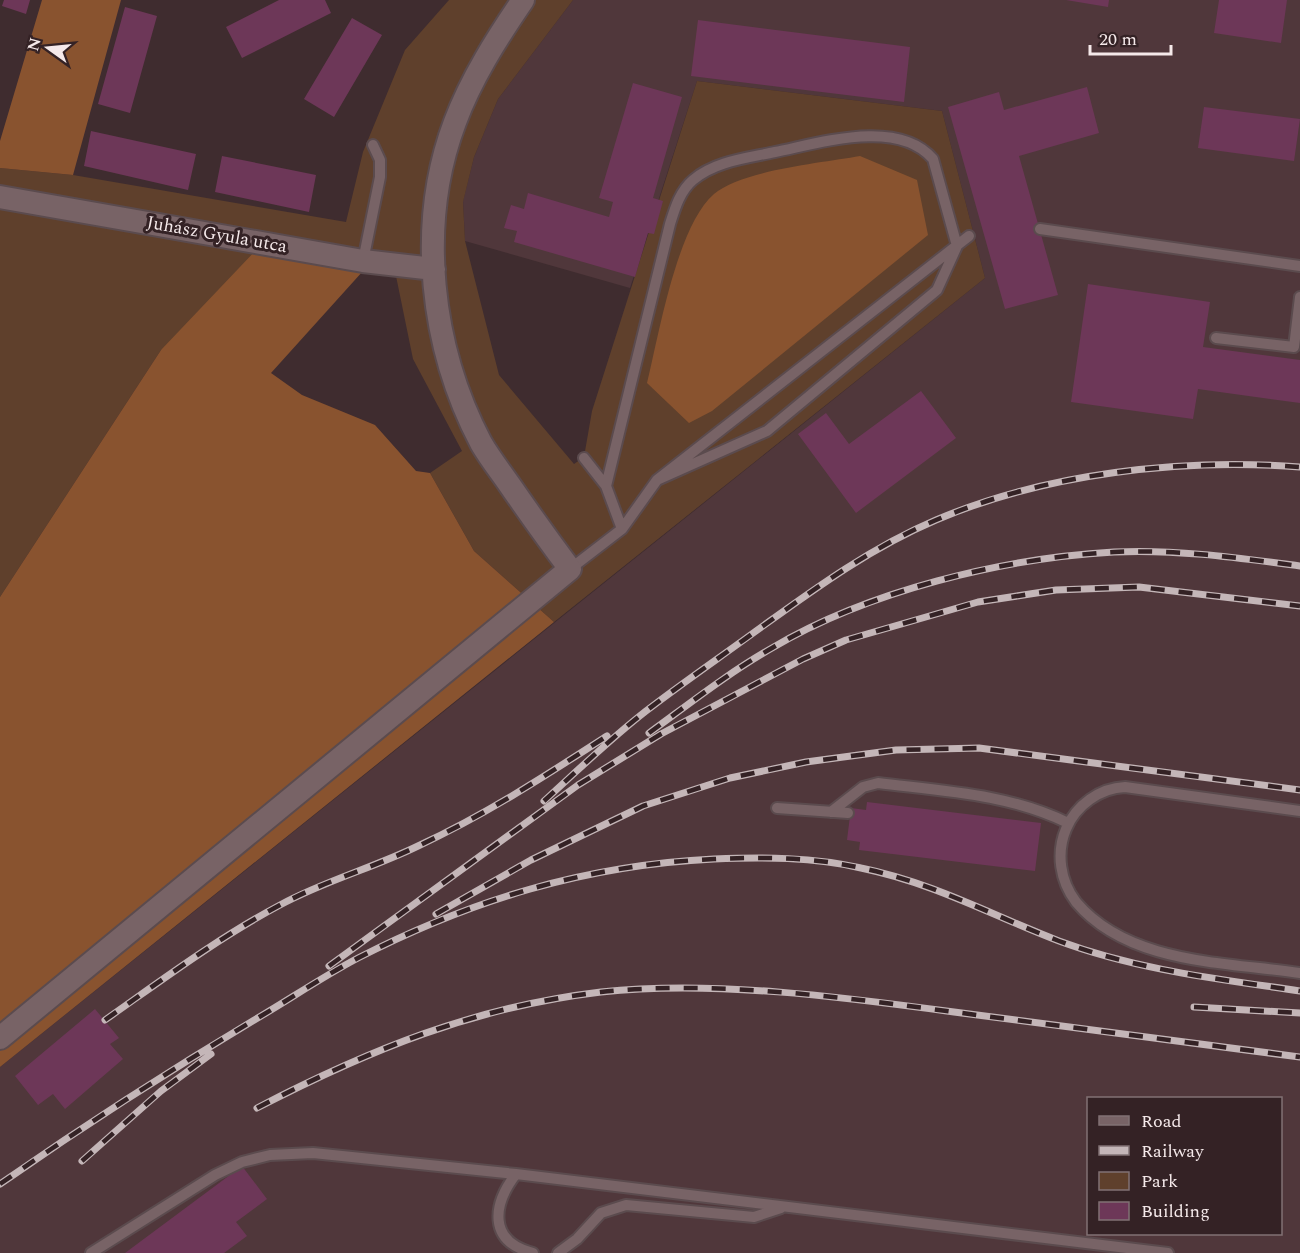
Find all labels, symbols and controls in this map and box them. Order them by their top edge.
north arrow [18,18,78,78]
scale bar [1090,18,1171,56]
text: 20 m [1099,26,1137,53]
text: N [21,35,48,54]
street label: Juhász Gyula utca [145,209,289,260]
legend [1087,1097,1282,1235]
text: Road [1141,1108,1182,1135]
text: Railway [1141,1138,1205,1165]
text: Park [1141,1168,1178,1195]
text: Building [1141,1198,1210,1225]

